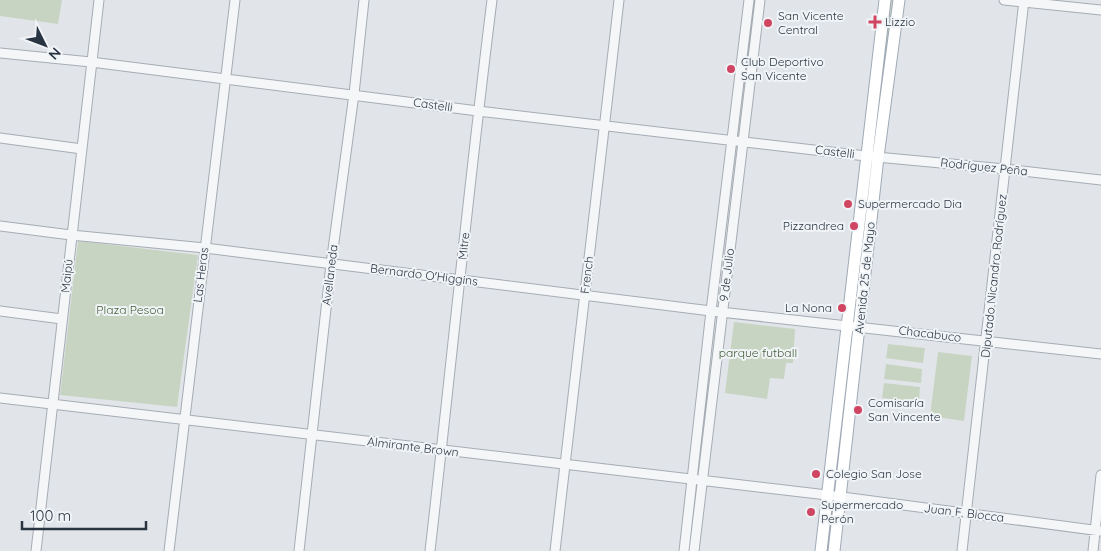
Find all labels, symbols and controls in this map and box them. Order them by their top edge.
place label: San Vicente Central [778,8,844,37]
place label: Lizzio [885,14,915,29]
marker: Lizzio [869,16,881,28]
marker: San Vicente Central [762,17,774,29]
north arrow [20,20,70,70]
text: N [45,44,65,64]
place label: Club Deportivo San Vicente [741,54,824,83]
marker: Club Deportivo San Vicente [725,63,737,75]
street label: Castelli [412,94,454,115]
street label: Castelli [814,142,856,161]
street label: Rodríguez Peña [940,154,1028,179]
street label: Diputado Nicandro Rodríguez [977,193,1010,359]
place label: Supermercado Dia [858,196,962,211]
marker: Supermercado Dia [842,198,854,210]
place label: Pizzandrea [783,218,844,233]
marker: Pizzandrea [848,220,860,232]
street label: Avenida 25 de Mayo [851,221,878,335]
street label: Mitre [455,231,472,261]
street label: Avellaneda [318,243,341,306]
street label: Las Heras [190,246,211,303]
street label: 9 de Julio [716,247,737,302]
street label: French [577,255,596,295]
street label: Maipú [57,258,76,294]
street label: Bernardo O'Higgins [369,260,479,289]
place label: La Nona [785,300,832,315]
park label: Plaza Pesoa [96,302,164,317]
marker: La Nona [836,302,848,314]
street label: Chacabuco [898,322,962,345]
park label: parque futball [719,345,797,360]
place label: Comisaría San Vincente [868,395,941,424]
marker: Comisaría San Vincente [852,404,864,416]
street label: Almirante Brown [366,433,460,460]
place label: Colegio San Jose [826,466,922,481]
marker: Colegio San Jose [810,468,822,480]
place label: Supermercado Perón [821,497,903,526]
scale bar [22,498,146,530]
street label: Juan F. Biocca [923,500,1005,525]
text: 100 m [30,506,71,525]
marker: Supermercado Perón [805,506,817,518]

